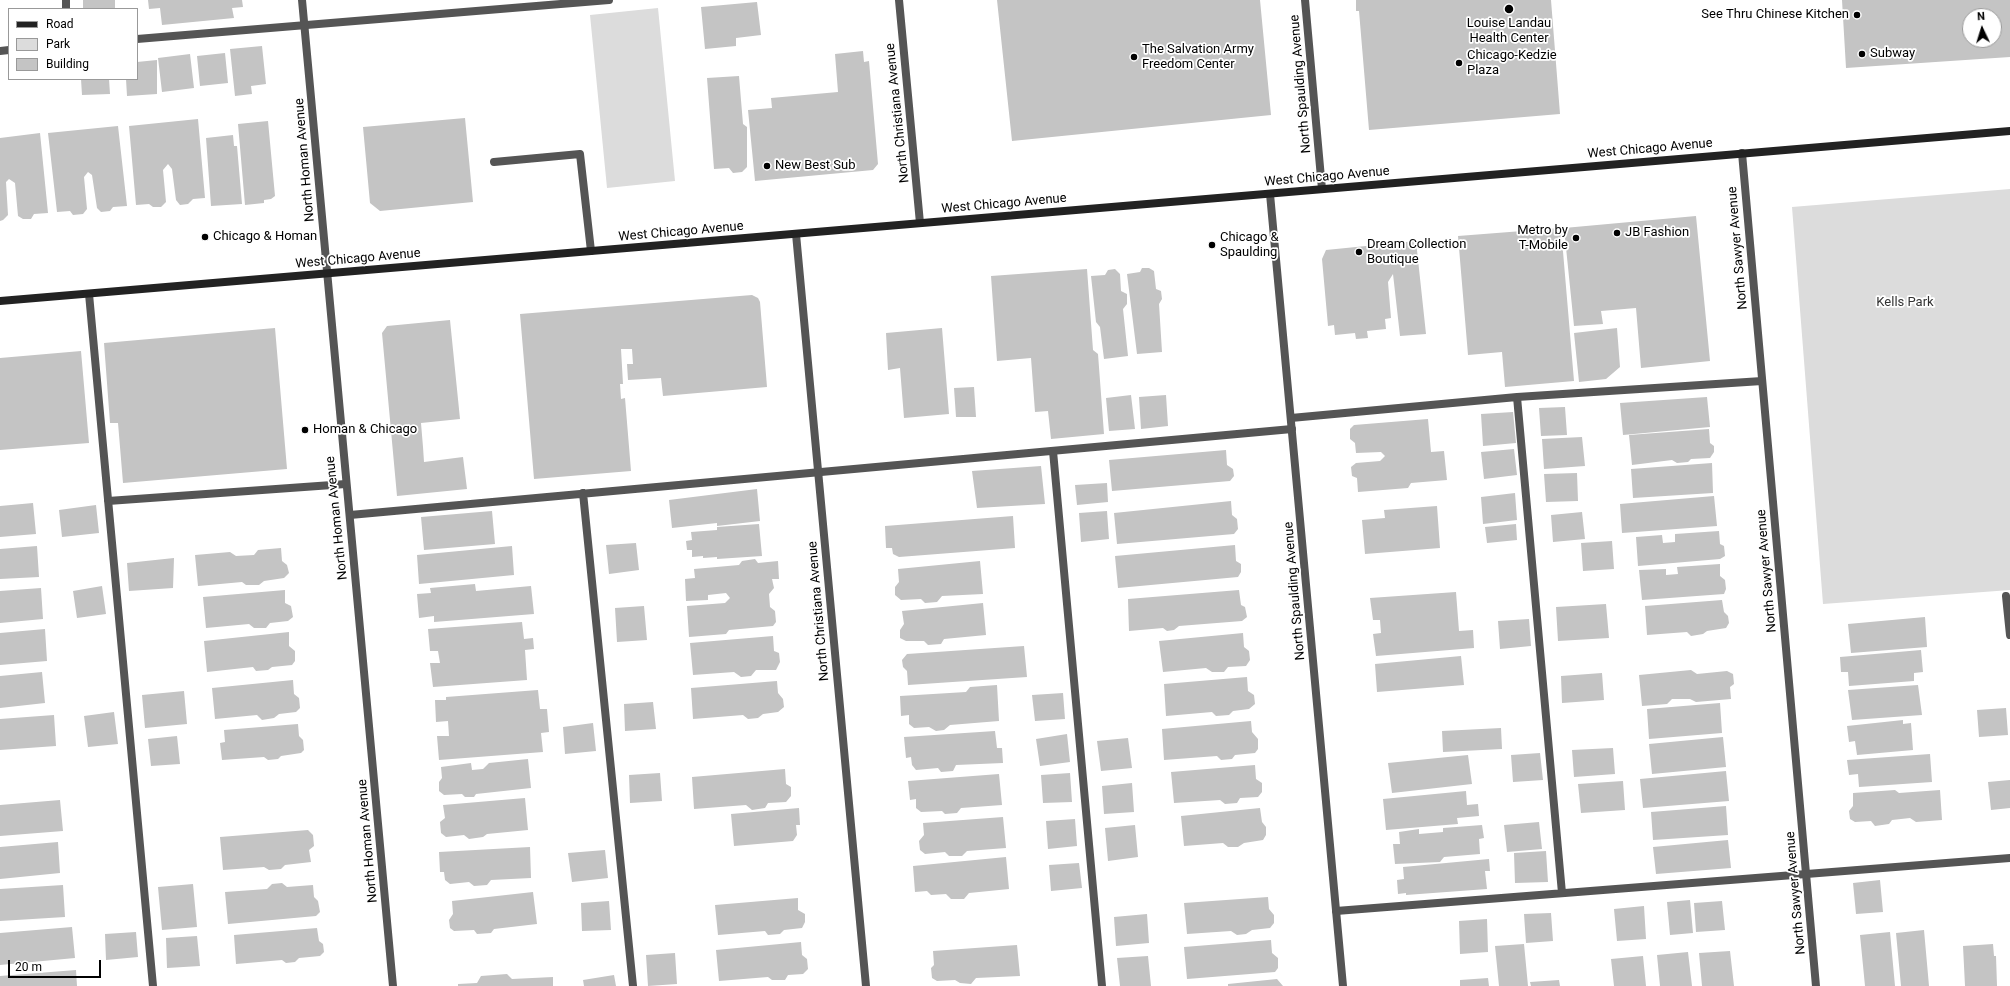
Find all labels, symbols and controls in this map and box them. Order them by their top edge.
marker: Louise Landau Health Center [1503,3,1515,15]
place label: See Thru Chinese Kitchen [1701,7,1849,23]
legend [8,8,138,80]
north arrow [1962,8,2002,48]
marker: See Thru Chinese Kitchen [1852,10,1862,20]
text: N [1977,10,1986,23]
street label: North Spaulding Avenue [1287,14,1315,154]
place label: Louise Landau Health Center [1467,16,1551,47]
text: Road [46,17,74,31]
text: Park [46,37,70,51]
street label: North Christiana Avenue [883,42,913,184]
place label: The Salvation Army Freedom Center [1142,42,1254,73]
place label: Subway [1870,46,1915,62]
place label: Chicago-Kedzie Plaza [1467,48,1557,79]
marker: Subway [1857,49,1867,59]
marker: The Salvation Army Freedom Center [1129,52,1139,62]
text: Building [46,57,89,71]
marker: Chicago-Kedzie Plaza [1454,58,1464,68]
street label: North Homan Avenue [292,97,318,223]
street label: West Chicago Avenue [1587,136,1713,162]
place label: New Best Sub [775,158,856,174]
marker: New Best Sub [762,161,772,171]
street label: West Chicago Avenue [1264,164,1390,190]
street label: North Sawyer Avenue [1725,186,1751,310]
street label: West Chicago Avenue [941,191,1067,217]
street label: West Chicago Avenue [618,219,744,245]
place label: Metro by T-Mobile [1517,223,1568,254]
place label: JB Fashion [1625,225,1689,241]
marker: JB Fashion [1612,228,1622,238]
place label: Chicago & Homan [213,229,317,245]
place label: Chicago & Spaulding [1220,230,1279,261]
marker: Chicago & Homan [200,232,210,242]
marker: Metro by T-Mobile [1571,233,1581,243]
place label: Dream Collection Boutique [1367,237,1466,268]
marker: Chicago & Spaulding [1207,240,1217,250]
street label: West Chicago Avenue [295,246,421,272]
marker: Dream Collection Boutique [1354,247,1364,257]
park label: Kells Park [1876,295,1934,311]
place label: Homan & Chicago [313,422,417,438]
marker: Homan & Chicago [300,425,310,435]
street label: North Homan Avenue [323,455,351,581]
street label: North Sawyer Avenue [1754,509,1780,633]
street label: North Spaulding Avenue [1281,521,1309,661]
street label: North Christiana Avenue [805,540,833,682]
street label: North Homan Avenue [355,778,381,904]
street label: North Sawyer Avenue [1783,831,1809,955]
scale bar [10,952,103,978]
text: 20 m [15,960,42,974]

